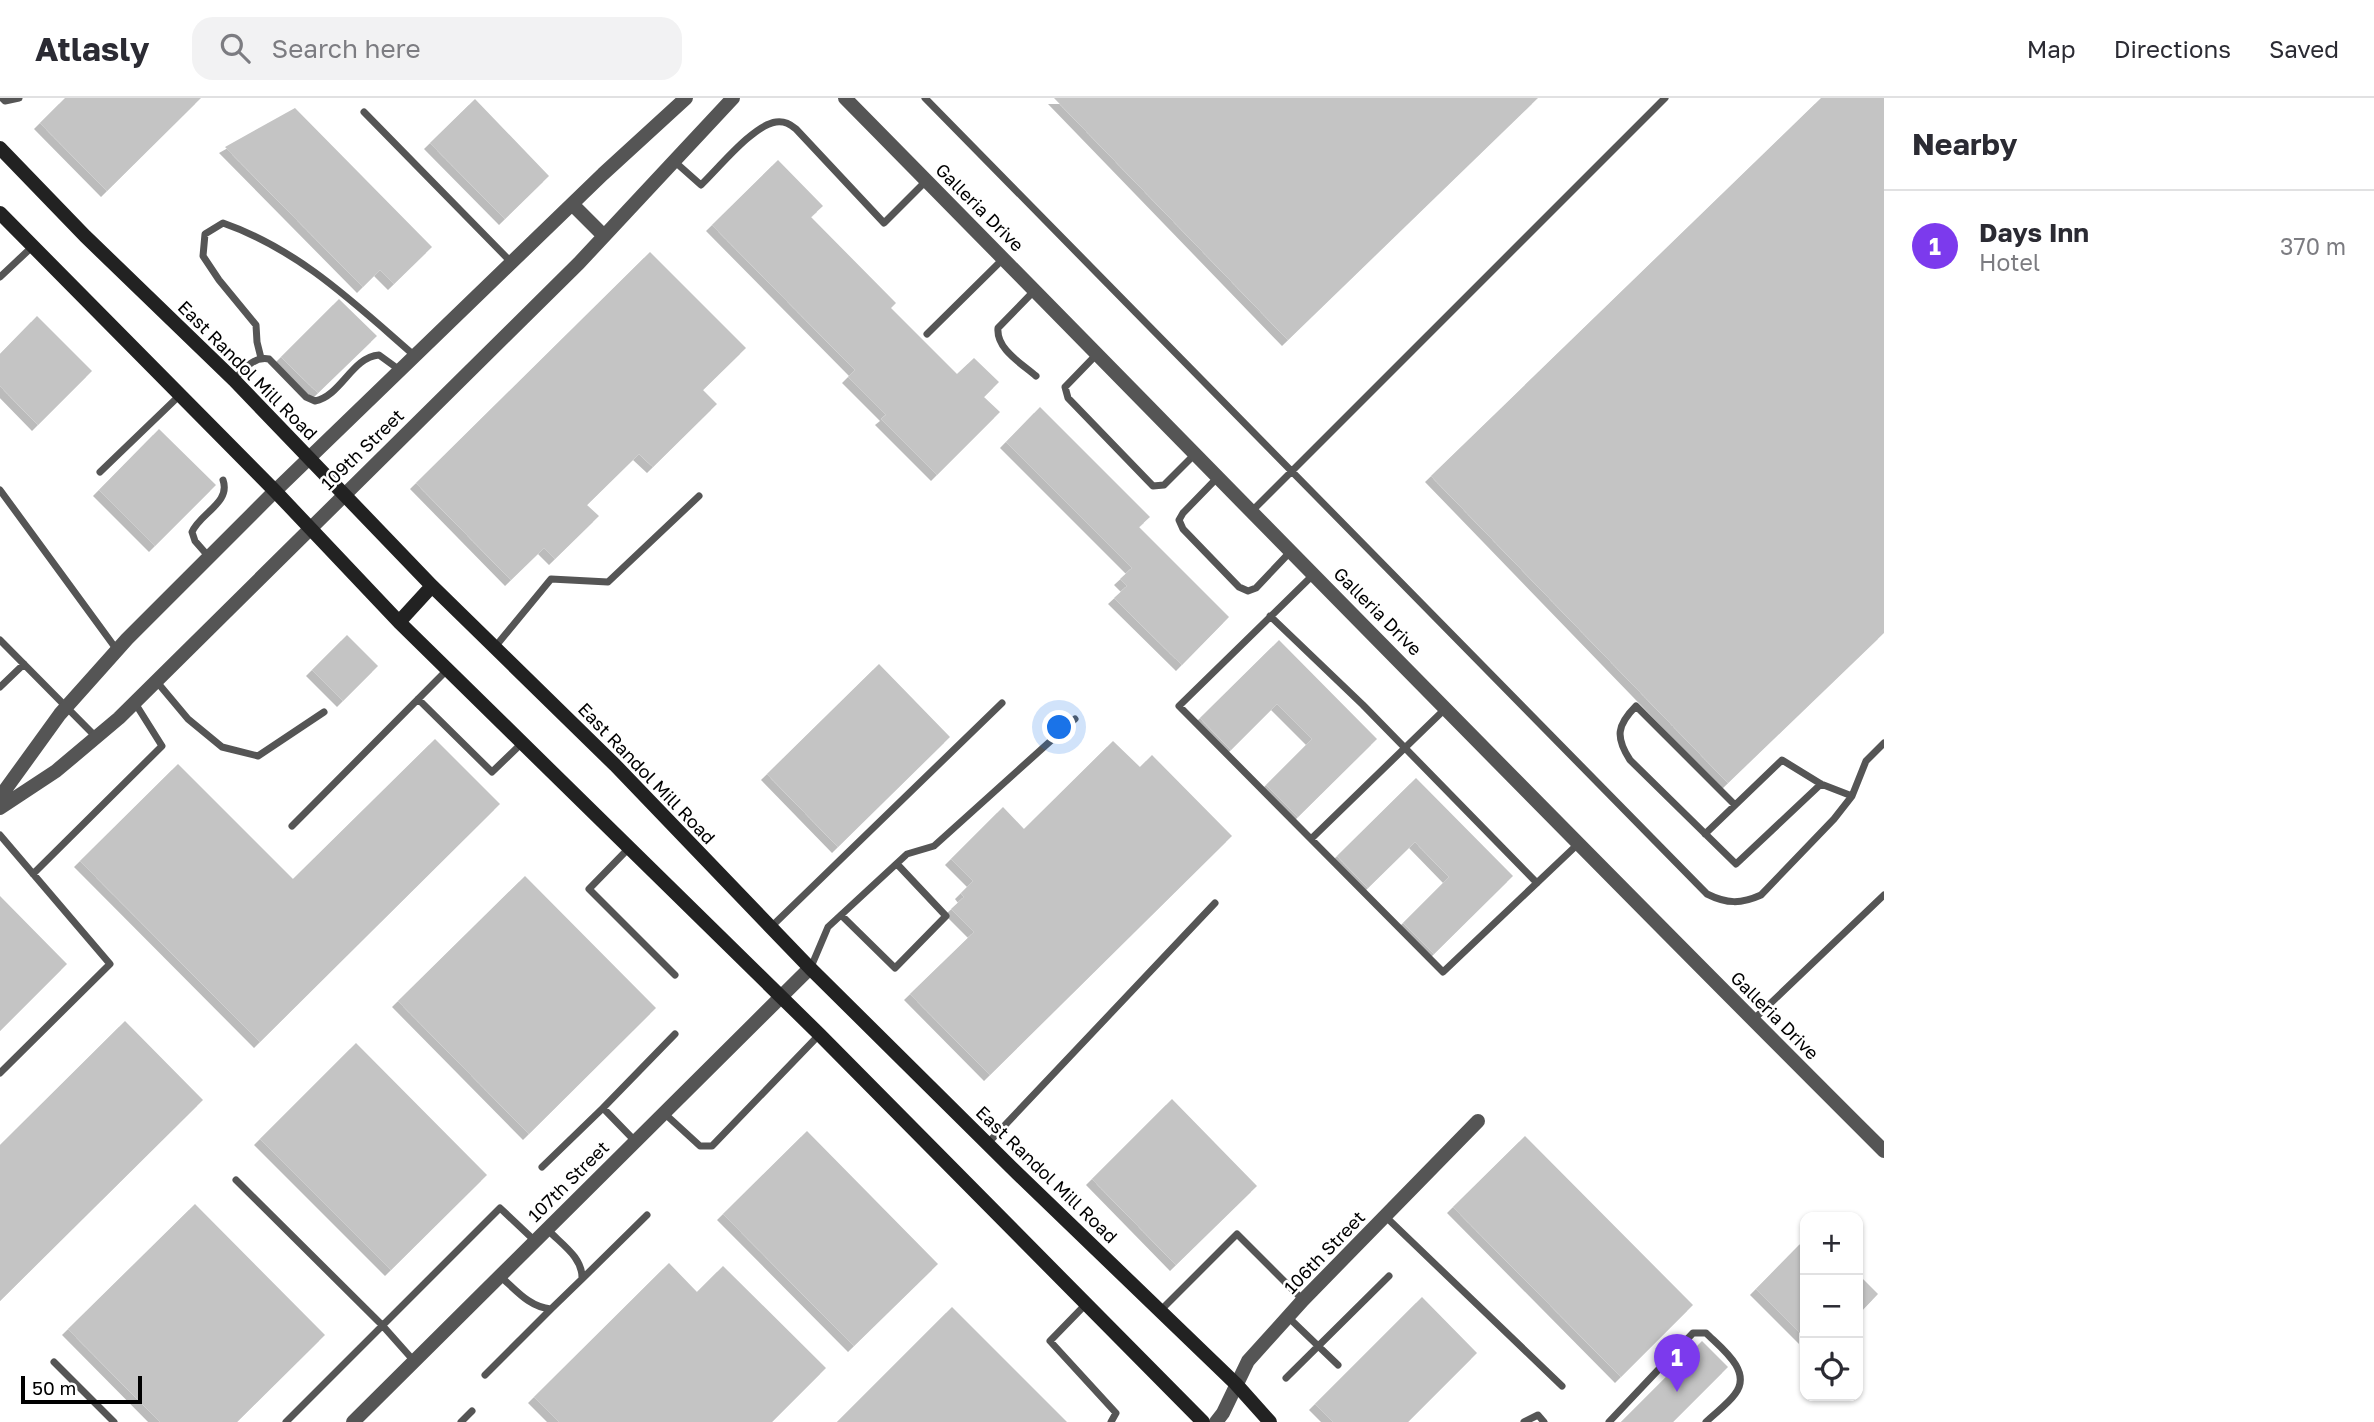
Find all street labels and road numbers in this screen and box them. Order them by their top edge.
street label: Galleria Drive [931,158,1029,256]
street label: East Randol Mill Road [174,296,322,444]
street label: 109th Street [316,404,408,494]
street label: Galleria Drive [1329,562,1427,660]
street label: East Randol Mill Road [574,698,720,848]
street label: Galleria Drive [1726,966,1824,1064]
street label: East Randol Mill Road [972,1101,1122,1247]
street label: 107th Street [523,1136,613,1226]
street label: 106th Street [1279,1206,1369,1298]

